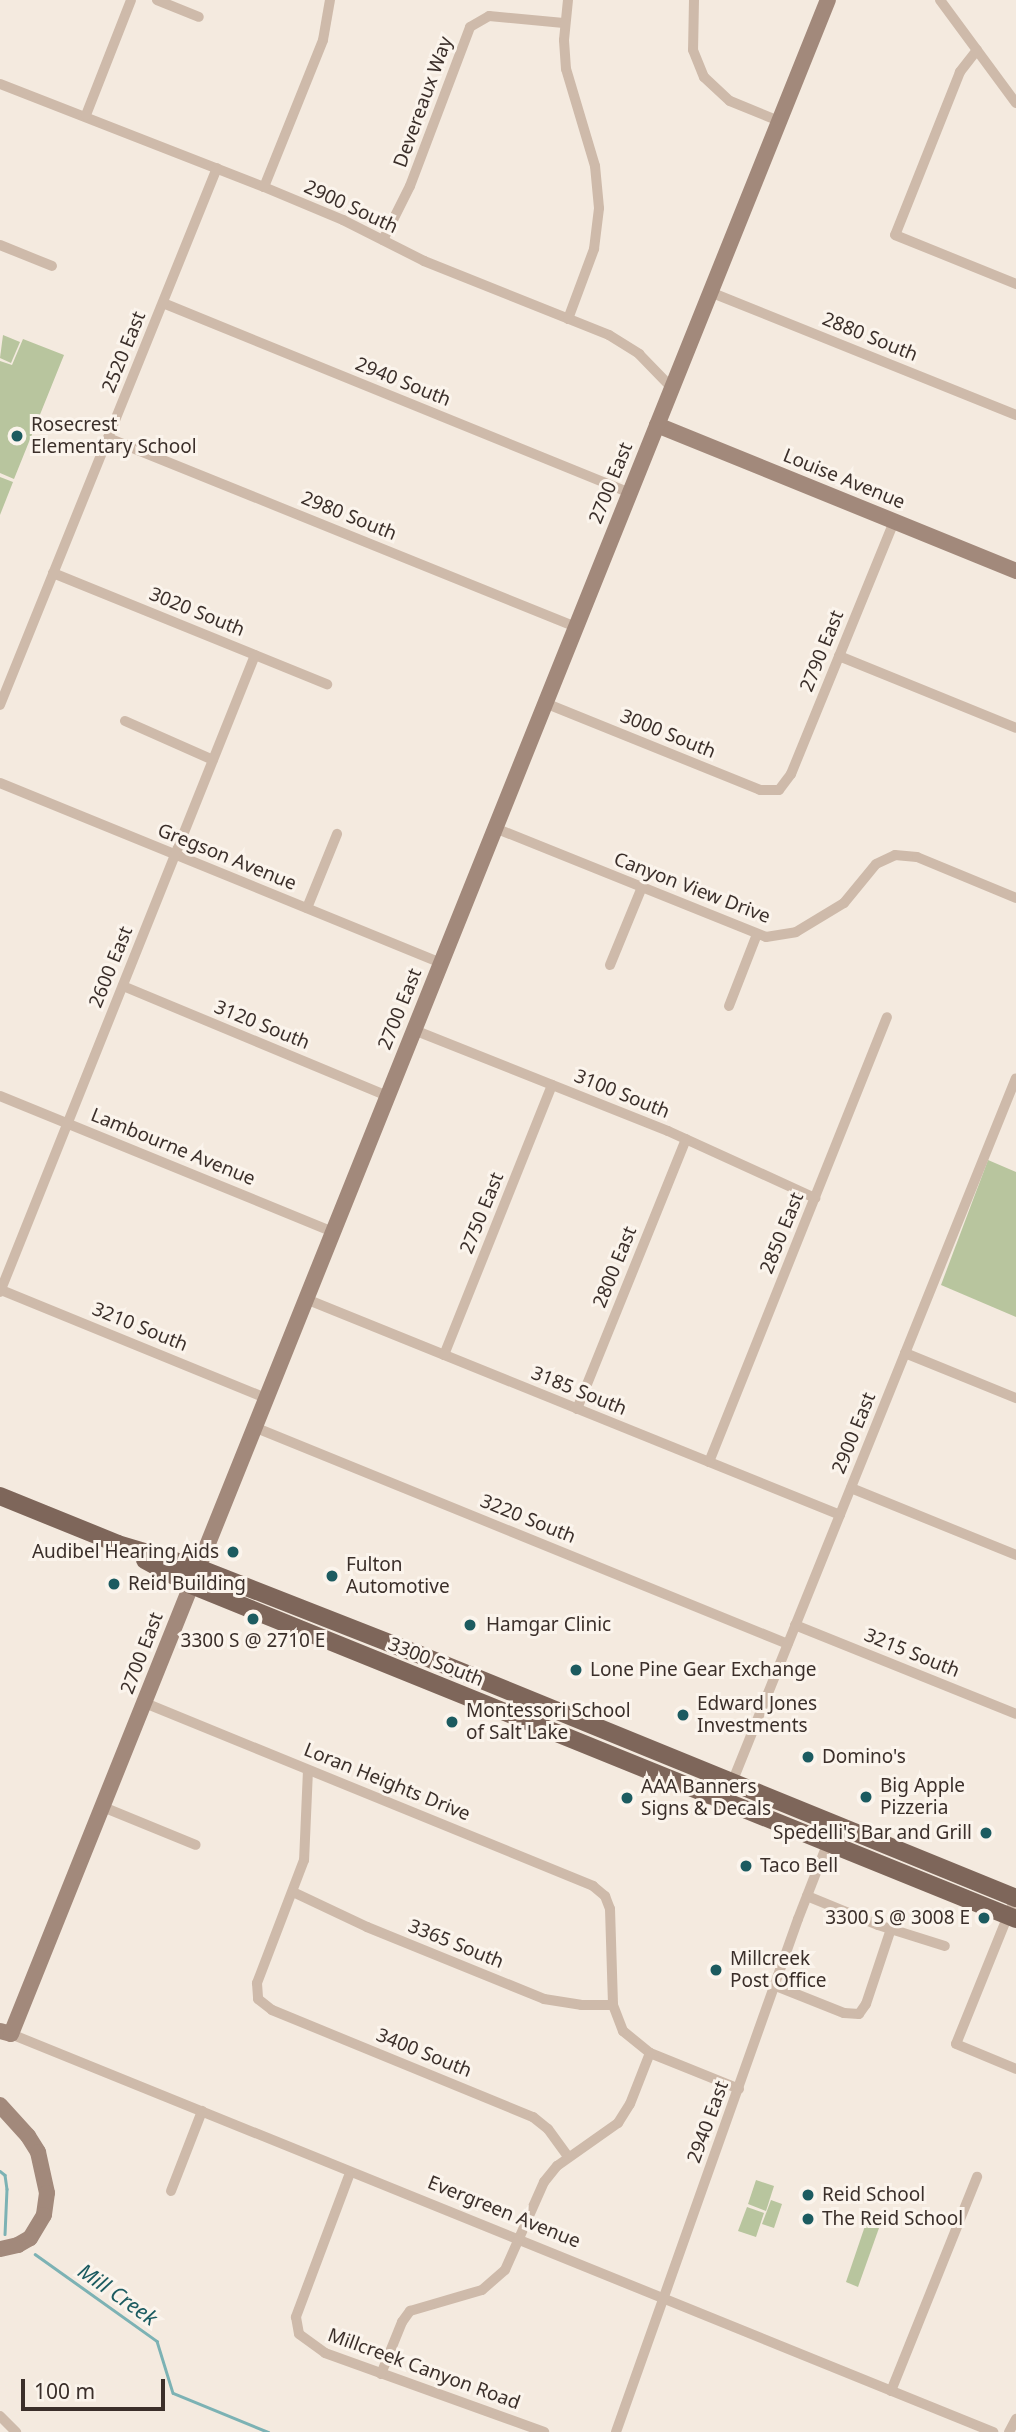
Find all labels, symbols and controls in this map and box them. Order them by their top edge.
street label: Devereaux Way [389,33,457,171]
street label: 2900 South [301,175,401,239]
street label: 2520 East [97,308,151,396]
street label: 2880 South [819,308,921,366]
street label: 2940 South [352,353,454,411]
place label: Rosecrest Elementary School [31,414,197,458]
marker: Rosecrest Elementary School [9,428,25,444]
street label: 2700 East [584,439,638,527]
street label: Louise Avenue [780,444,908,514]
street label: 2980 South [298,487,400,545]
street label: 3020 South [146,583,248,641]
street label: 2790 East [795,607,849,695]
street label: 3000 South [617,705,719,763]
street label: Gregson Avenue [154,819,300,895]
street label: Canyon View Drive [611,848,773,928]
street label: 2600 East [84,923,138,1011]
street label: 2700 East [373,965,427,1053]
street label: 3120 South [211,996,313,1054]
street label: 3100 South [571,1065,673,1123]
street label: Lambourne Avenue [87,1104,259,1190]
street label: 2750 East [455,1169,509,1257]
street label: 2850 East [755,1189,809,1277]
street label: 2800 East [588,1223,642,1311]
street label: 3210 South [89,1298,191,1356]
street label: 3185 South [528,1362,630,1420]
street label: 2900 East [827,1389,881,1477]
street label: 3220 South [477,1490,579,1548]
place label: Audibel Hearing Aids [32,1541,219,1563]
marker: Audibel Hearing Aids [225,1544,241,1560]
place label: Fulton Automotive [346,1554,450,1598]
marker: Fulton Automotive [324,1568,340,1584]
place label: Reid Building [128,1573,246,1595]
marker: Reid Building [106,1576,122,1592]
street label: 2700 East [116,1609,168,1697]
marker: 3300 S @ 2710 E [245,1611,261,1627]
place label: Hamgar Clinic [486,1614,611,1636]
marker: Hamgar Clinic [460,1615,480,1635]
street label: 3215 South [861,1624,963,1682]
place label: 3300 S @ 2710 E [181,1630,325,1652]
street label: 3300 South [385,1633,487,1691]
place label: Lone Pine Gear Exchange [590,1659,817,1681]
marker: Lone Pine Gear Exchange [568,1662,584,1678]
place label: Edward Jones Investments [697,1693,817,1737]
place label: Montessori School of Salt Lake [466,1700,631,1744]
marker: Edward Jones Investments [675,1707,691,1723]
marker: Montessori School of Salt Lake [444,1714,460,1730]
street label: Loran Heights Drive [301,1738,473,1826]
place label: Domino's [822,1746,906,1768]
marker: Domino's [800,1749,816,1765]
place label: Big Apple Pizzeria [880,1775,965,1819]
place label: AAA Banners Signs & Decals [641,1776,771,1820]
marker: Big Apple Pizzeria [858,1789,874,1805]
marker: AAA Banners Signs & Decals [619,1790,635,1806]
place label: Spedelli's Bar and Grill [773,1822,972,1844]
marker: Spedelli's Bar and Grill [978,1825,994,1841]
place label: Taco Bell [760,1855,838,1877]
marker: Taco Bell [738,1858,754,1874]
place label: 3300 S @ 3008 E [825,1907,970,1929]
marker: 3300 S @ 3008 E [976,1910,992,1926]
street label: 3365 South [405,1915,507,1973]
place label: Millcreek Post Office [730,1948,827,1992]
marker: Millcreek Post Office [708,1962,724,1978]
street label: 3400 South [373,2024,475,2082]
street label: 2940 East [683,2078,733,2166]
street label: Evergreen Avenue [424,2171,584,2253]
place label: Reid School [822,2184,925,2206]
marker: Reid School [800,2187,816,2203]
place label: The Reid School [822,2208,963,2230]
marker: The Reid School [800,2211,816,2227]
water label: Mill Creek [74,2258,162,2330]
street label: Millcreek Canyon Road [325,2324,523,2414]
scale bar [24,2366,168,2410]
text: 100 m [34,2377,95,2405]

